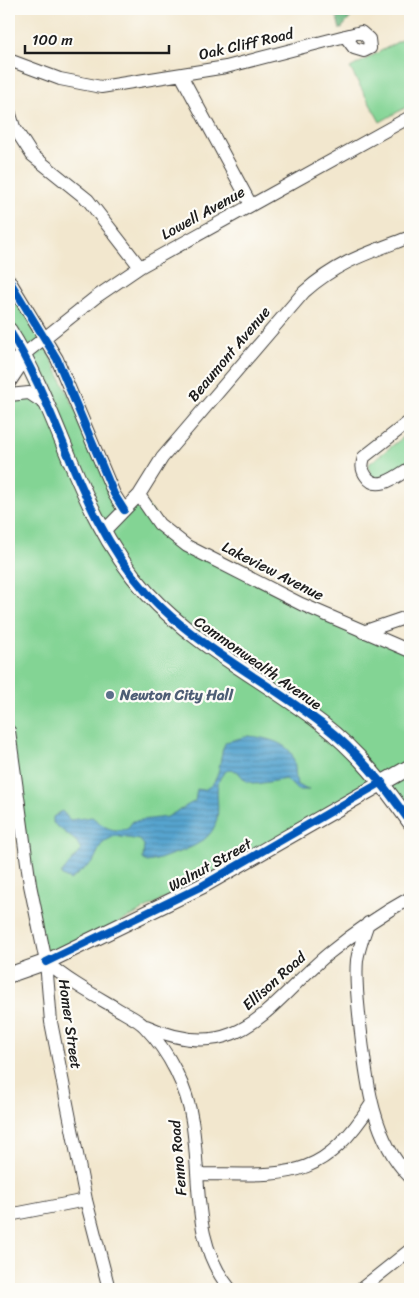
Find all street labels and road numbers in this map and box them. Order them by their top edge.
street label: Oak Cliff Road [196,20,297,67]
street label: Lowell Avenue [156,179,250,247]
street label: Beaumont Avenue [181,300,277,408]
street label: Lakeview Avenue [217,534,329,608]
street label: Commonwealth Avenue [189,609,327,717]
street label: Walnut Street [163,831,258,899]
street label: Ellison Road [236,944,313,1017]
street label: Homer Street [51,977,89,1071]
street label: Fenno Road [162,1118,194,1197]

